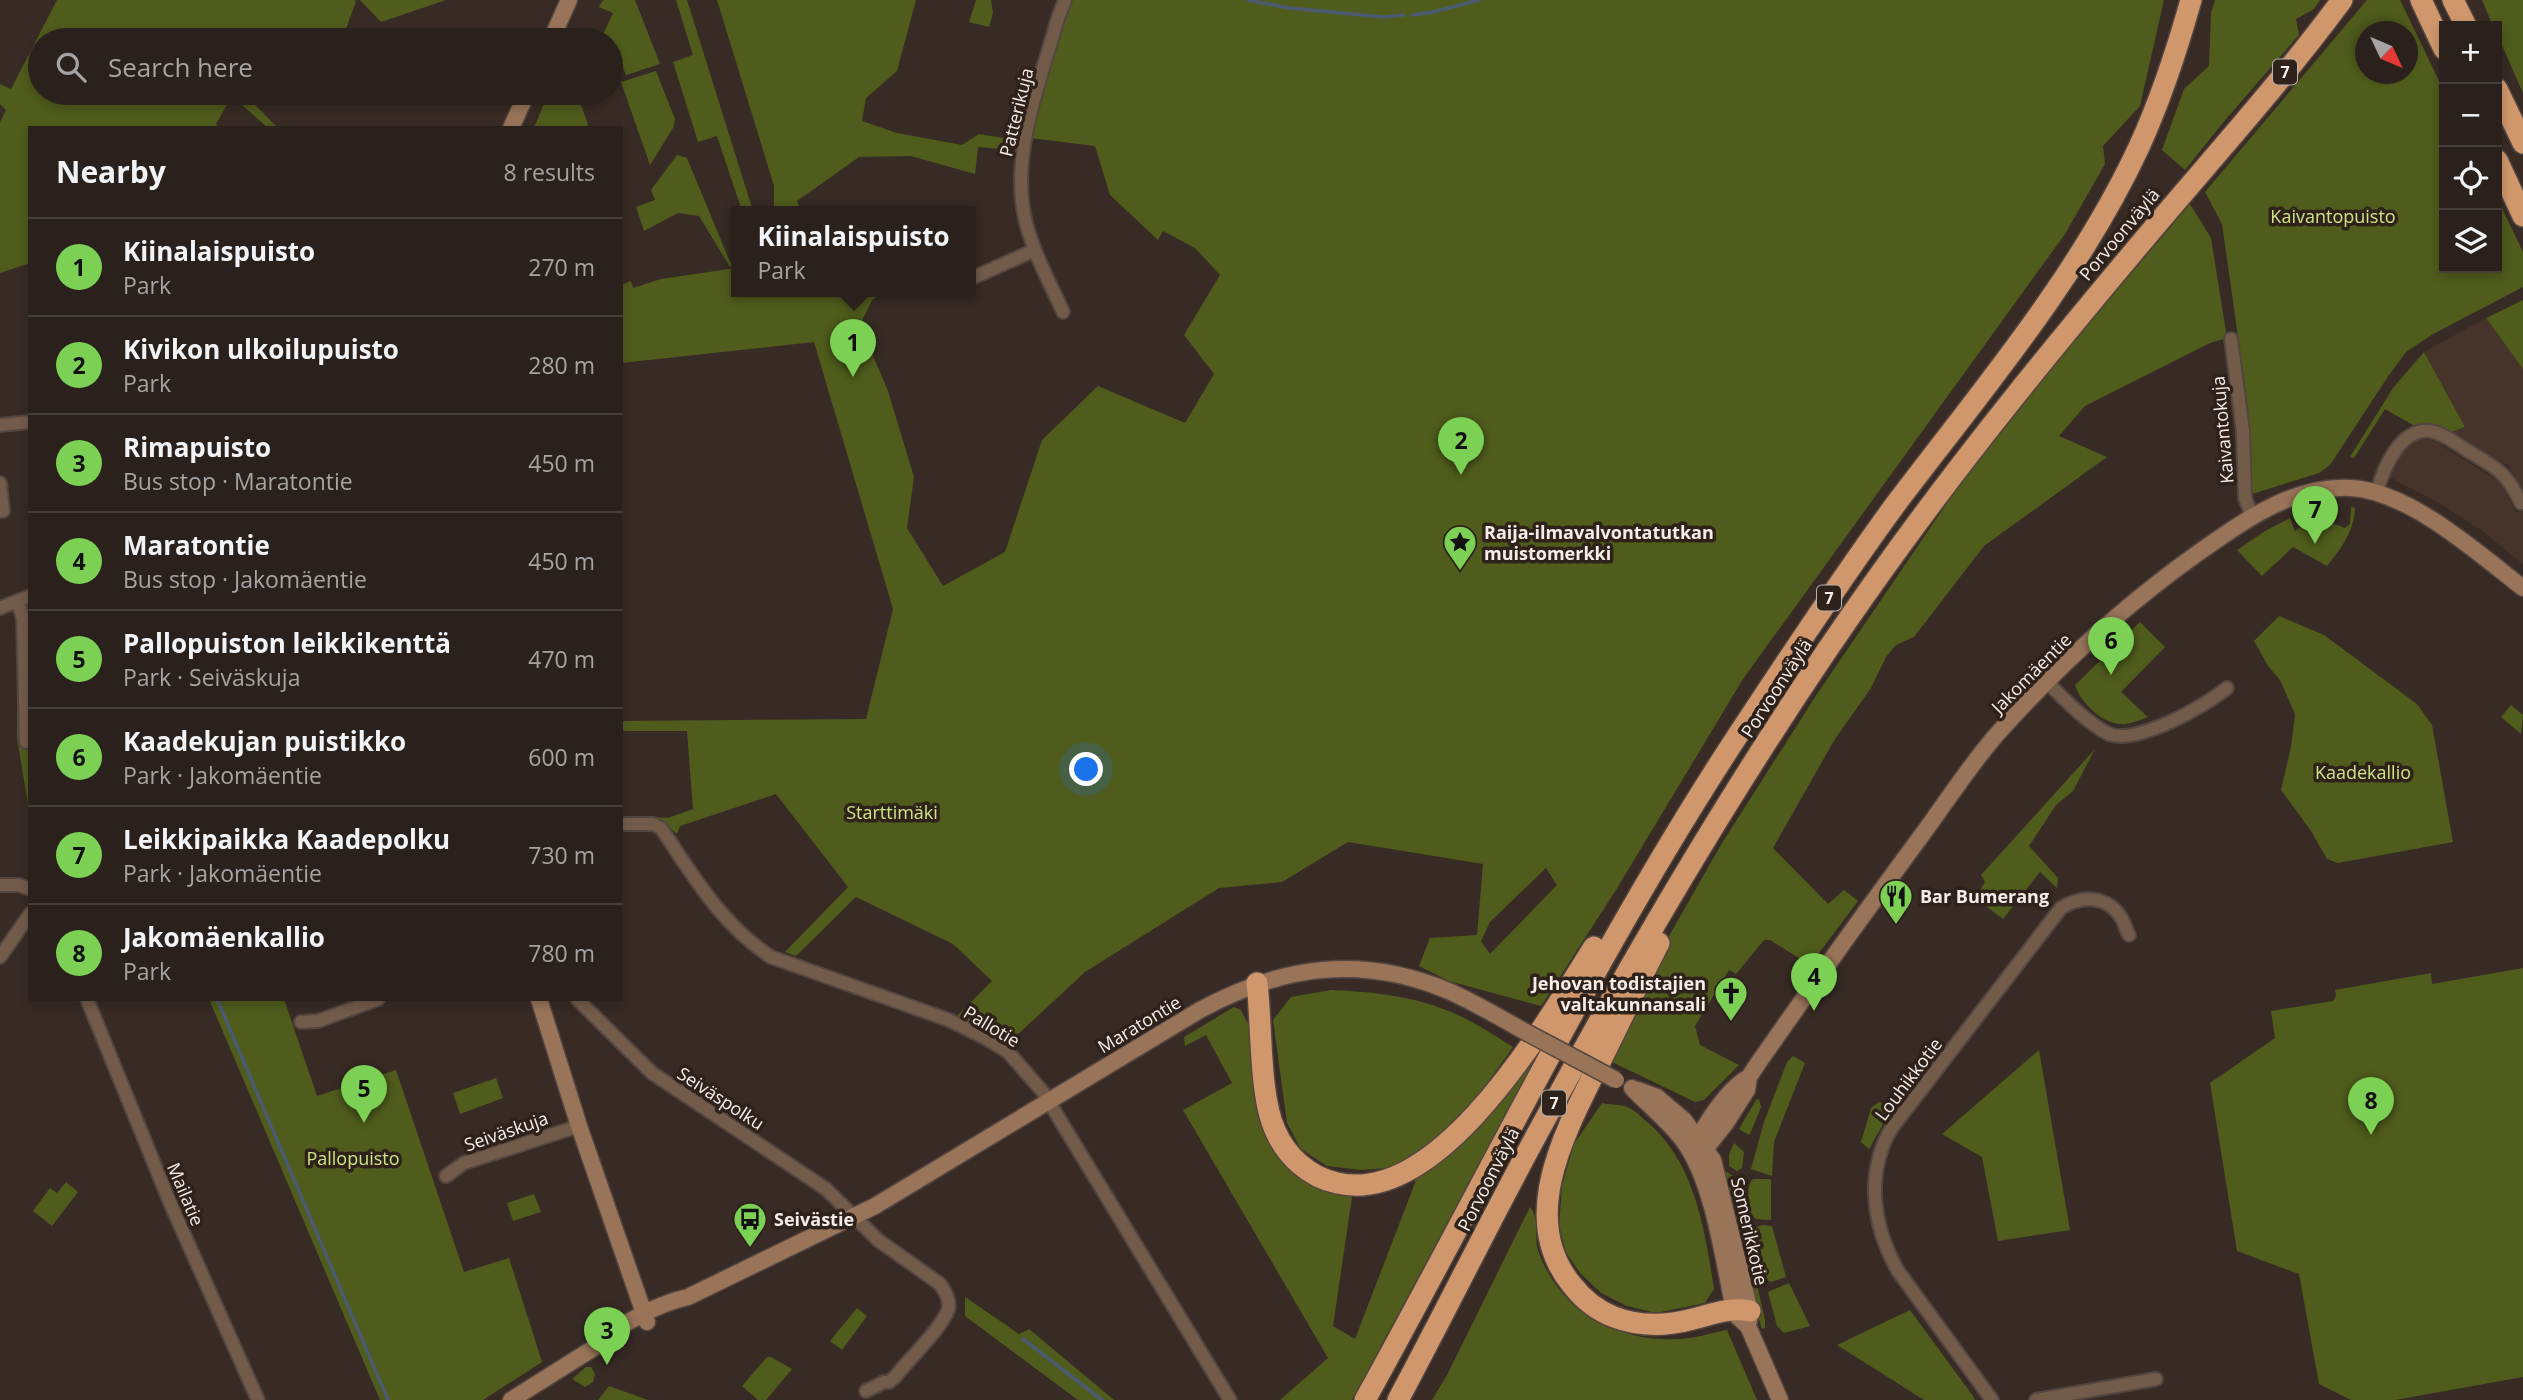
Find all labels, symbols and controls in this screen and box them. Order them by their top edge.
north arrow [2355,21,2418,84]
map controls [2439,21,2502,273]
button: + [2439,21,2502,84]
search box [28,28,623,105]
icon: search [52,48,90,86]
text: Search here [108,49,253,85]
road number: 7 [2273,60,2297,85]
street label: Patterikuja [993,65,1039,159]
button: − [2439,84,2502,147]
button: locate [2439,147,2502,210]
text: Nearby [56,151,166,192]
text: 8 results [504,156,595,188]
street label: Porvoonväylä [2073,183,2165,285]
park label: Kaivantopuisto [2270,204,2396,228]
popup [731,206,976,297]
button: layers [2439,210,2502,273]
text: Kiinalaispuisto [757,218,950,254]
text: Kiinalaispuisto [123,233,315,269]
text: 1 [72,251,86,283]
text: 270 m [528,251,595,283]
text: Park [757,254,806,286]
text: Park [123,269,171,301]
pin: 1 [830,319,876,377]
text: Kivikon ulkoilupuisto [123,331,399,367]
text: 2 [72,349,86,381]
text: 280 m [528,349,595,381]
text: Park [123,367,171,399]
street label: Kaivantokuja [2205,375,2239,485]
pin: 2 [1438,417,1484,475]
text: Rimapuisto [123,429,271,465]
text: 3 [72,447,86,479]
text: 450 m [528,447,595,479]
text: Bus stop · Maratontie [123,465,353,497]
pin: 7 [2292,486,2338,544]
place label: Raija-ilmavalvontatutkan muistomerkki [1484,520,1714,565]
place icon: Raija-ilmavalvontatutkan muistomerkki [1441,523,1479,572]
text: Maratontie [123,527,270,563]
text: 4 [72,545,86,577]
text: 450 m [528,545,595,577]
text: Bus stop · Jakomäentie [123,563,367,595]
road number: 7 [1817,586,1841,610]
pin: 6 [2088,617,2134,675]
text: Pallopuiston leikkikenttä [123,625,451,661]
street label: Jakomäentie [1984,628,2076,720]
street label: Porvoonväylä [1735,634,1817,742]
text: 5 [72,643,86,675]
text: 470 m [528,643,595,675]
text: Park · Seiväskuja [123,661,300,693]
text: Kaadekujan puistikko [123,723,406,759]
text: 6 [72,741,86,773]
text: 600 m [528,741,595,773]
your location [1069,752,1103,786]
text: Park · Jakomäentie [123,759,322,791]
park label: Kaadekallio [2315,760,2411,784]
park label: Starttimäki [846,800,938,824]
text: Leikkipaikka Kaadepolku [123,821,450,857]
text: 7 [72,839,86,871]
text: 730 m [528,839,595,871]
text: Park · Jakomäentie [123,857,322,889]
restaurant icon: Bar Bumerang [1877,877,1915,926]
place label: Bar Bumerang [1920,884,2049,908]
text: Jakomäenkallio [123,919,325,955]
text: 8 [72,937,86,969]
text: 780 m [528,937,595,969]
pin: 4 [1791,953,1837,1011]
text: Park [123,955,171,987]
place label: Jehovan todistajien valtakunnansali [1530,971,1706,1016]
church icon: Jehovan todistajien valtakunnansali [1712,974,1750,1023]
street label: Maratontie [1093,990,1185,1058]
street label: Pallotie [959,1000,1025,1052]
street label: Louhikkotie [1869,1033,1947,1125]
street label: Seiväspolku [673,1061,769,1135]
pin: 5 [341,1065,387,1123]
pin: 8 [2348,1077,2394,1135]
road number: 7 [1542,1091,1566,1116]
street label: Seiväskuja [461,1105,551,1157]
street label: Porvoonväylä [1452,1123,1524,1235]
park label: Pallopuisto [306,1146,400,1170]
street label: Mailatie [162,1159,210,1229]
street label: Somerikkotie [1726,1175,1774,1287]
bus stop icon: Seivästie [731,1200,769,1249]
place label: Seivästie [774,1207,854,1231]
pin: 3 [584,1307,630,1365]

